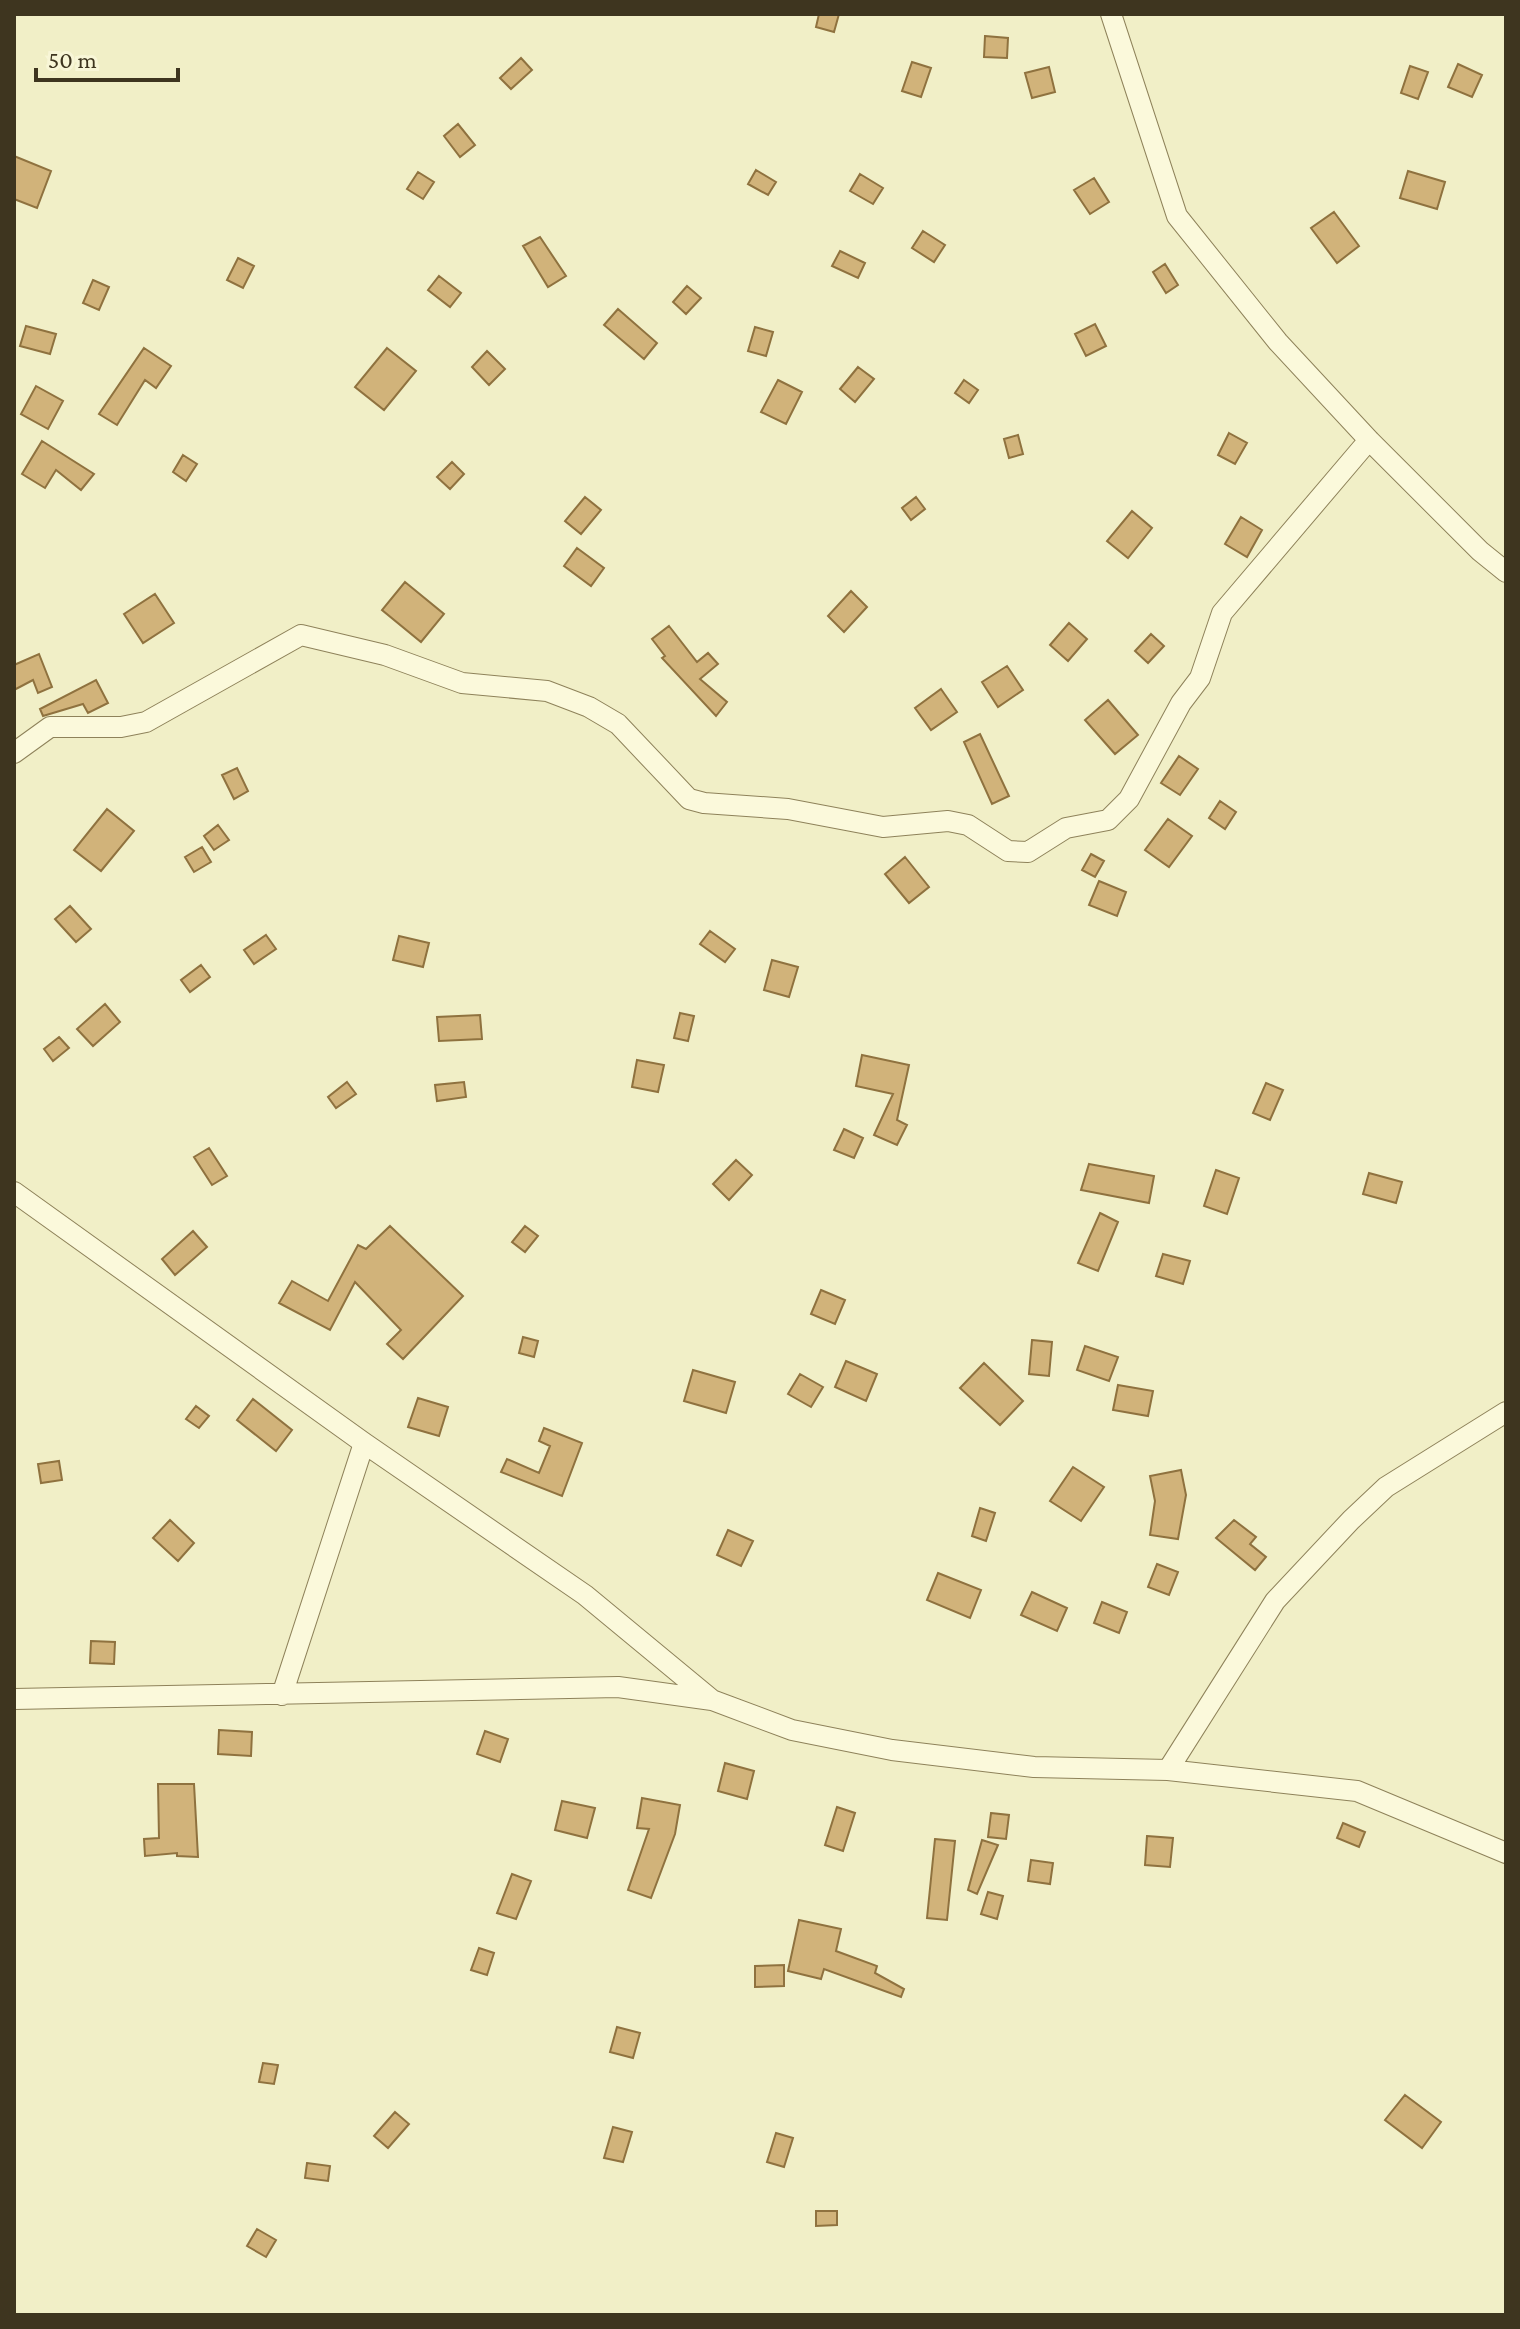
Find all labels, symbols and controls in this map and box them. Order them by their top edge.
scale bar [36,32,178,82]
text: 50 m [48,46,97,73]

